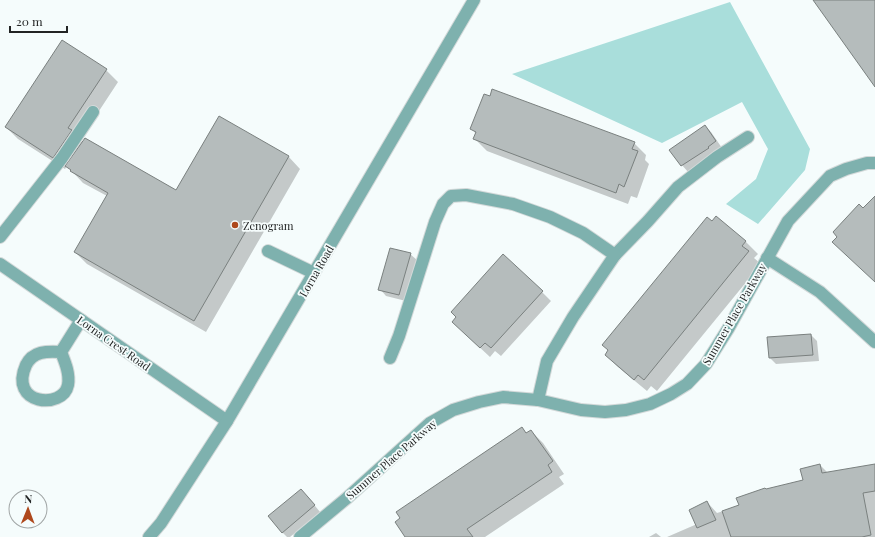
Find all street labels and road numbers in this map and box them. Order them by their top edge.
street label: Lorna Road [295,242,337,299]
street label: Summer Place Parkway [699,260,770,368]
street label: Lorna Crest Road [74,312,154,374]
street label: Summer Place Parkway [343,415,440,503]

